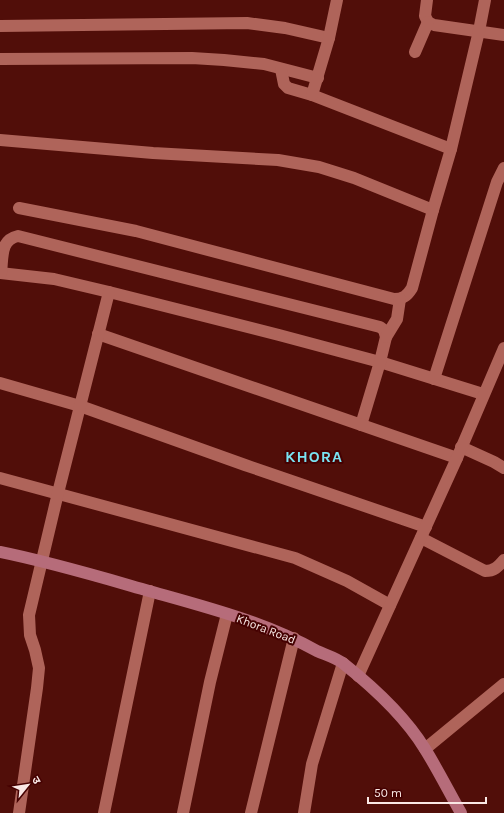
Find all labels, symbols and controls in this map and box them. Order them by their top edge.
district label: KHORA [285,447,343,466]
street label: Khora Road [234,611,298,647]
north arrow [8,765,48,805]
text: उ [29,774,44,787]
scale bar [368,779,486,805]
text: 50 m [374,786,402,800]

